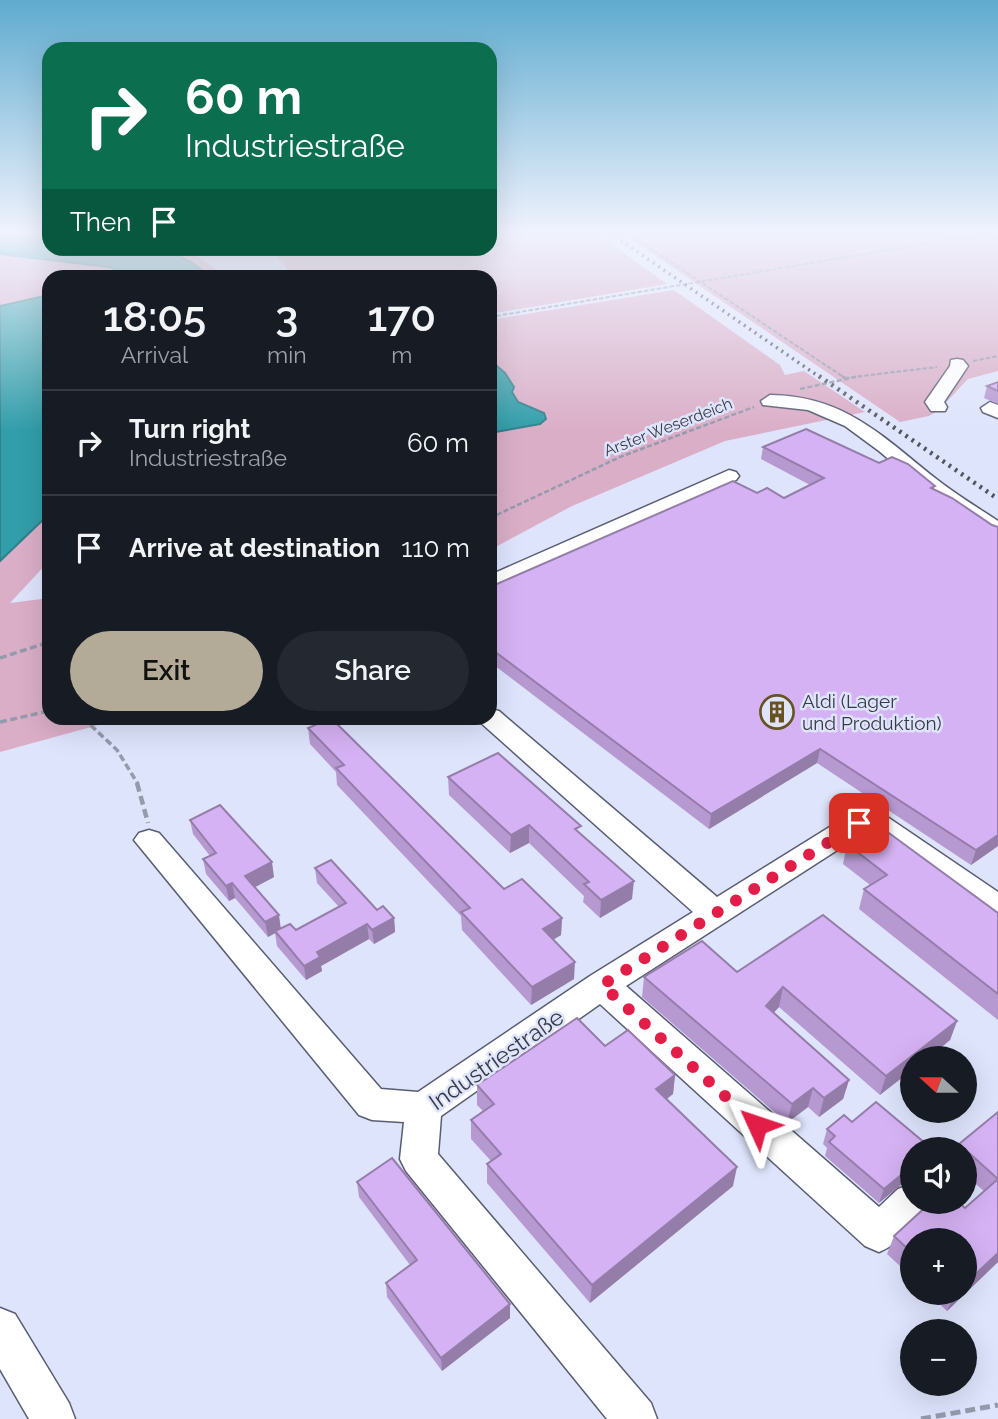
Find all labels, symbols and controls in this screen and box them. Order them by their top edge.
text: 60 m [185,68,302,125]
icon: right [70,70,161,161]
text: Industriestraße [185,127,405,164]
icon: arrive [145,203,183,241]
text: Then [70,207,131,237]
text: 18:05 [103,292,206,341]
text: 3 [275,292,298,341]
text: 170 [368,292,436,341]
text: Arrival [121,341,188,368]
text: min [267,341,307,368]
text: m [391,341,412,368]
street label: Arster Weserdeich [601,394,735,460]
text: Turn right [129,414,250,444]
icon: right [70,424,108,462]
text: 60 m [407,428,469,458]
text: Industriestraße [129,444,287,471]
icon: arrive [70,529,108,567]
text: Arrive at destination [129,533,380,563]
text: 110 m [401,533,470,563]
button: Exit [70,631,263,711]
button: Share [277,631,469,711]
place label: Aldi (Lager und Produktion) [802,690,942,734]
building icon: Aldi (Lager und Produktion) [758,693,796,731]
pin [829,793,889,853]
icon: arrive [840,804,878,842]
street label: Industriestraße [424,1003,568,1115]
north arrow [900,1046,976,1124]
map controls [900,1046,977,1396]
position arrow [720,1088,794,1162]
button: sound [900,1137,977,1214]
button: + [900,1228,977,1305]
button: − [900,1319,977,1396]

